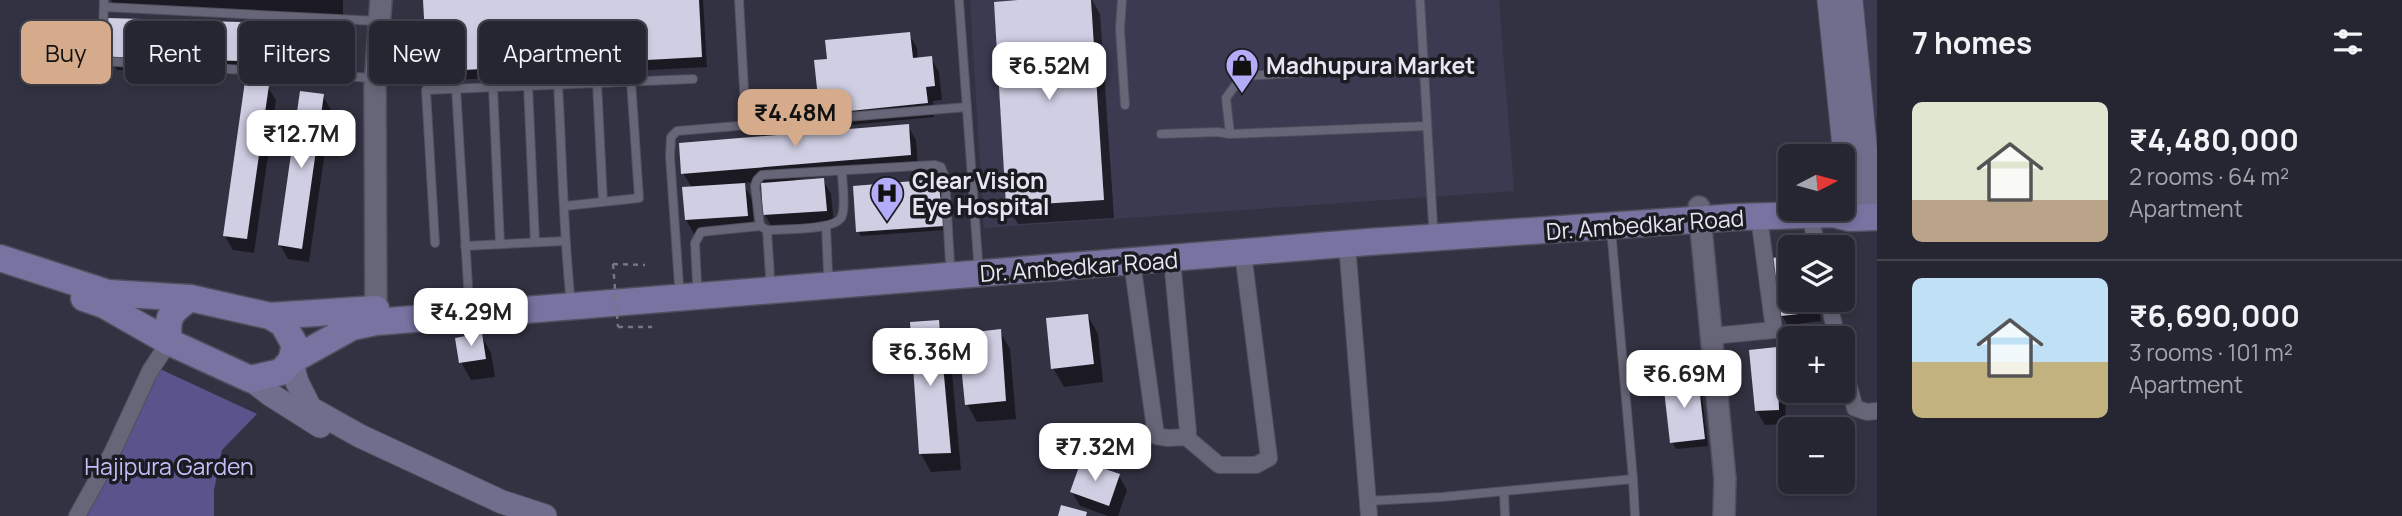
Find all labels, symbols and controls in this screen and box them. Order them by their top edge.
chip: Buy [21,21,111,84]
chip: Rent [125,21,225,84]
chip: Filters [239,21,355,84]
chip: New [369,21,465,84]
chip: Apartment [479,21,646,84]
text: 7 homes [1912,22,2032,63]
icon: filters [2329,23,2367,61]
pin: ₹6.52M [992,42,1106,102]
shop icon: Madhupura Market [1223,46,1261,95]
text: ₹6.52M [1008,49,1090,81]
place label: Madhupura Market [1266,49,1475,81]
pin: ₹4.48M [738,90,852,149]
text: ₹4.48M [754,96,836,128]
pin: ₹12.7M [244,110,358,170]
text: ₹12.7M [263,117,339,149]
text: ₹4,480,000 [2129,119,2299,160]
icon: home [1968,130,2052,214]
north arrow [1778,144,1855,220]
map controls [1778,144,1855,494]
text: 2 rooms · 64 m² [2129,160,2289,192]
place label: Clear Vision Eye Hospital [912,164,1050,222]
hospital icon: Clear Vision Eye Hospital [868,174,906,223]
text: Apartment [2129,192,2243,224]
street label: Dr. Ambedkar Road [1545,201,1745,247]
button: layers [1778,235,1855,312]
street label: Dr. Ambedkar Road [979,243,1179,289]
pin: ₹4.29M [414,288,528,348]
text: ₹4.29M [430,295,512,327]
text: ₹6,690,000 [2129,295,2300,336]
icon: home [1968,306,2052,390]
button: + [1778,326,1855,403]
pin: ₹6.36M [873,328,987,388]
text: ₹6.36M [889,335,971,367]
text: 3 rooms · 101 m² [2129,336,2293,368]
pin: ₹6.69M [1627,350,1741,410]
text: ₹6.69M [1642,357,1726,389]
text: Apartment [2129,368,2243,400]
button: − [1778,417,1855,494]
pin: ₹7.32M [1038,424,1152,483]
text: ₹7.32M [1055,430,1135,462]
park label: Hajipura Garden [84,450,254,482]

